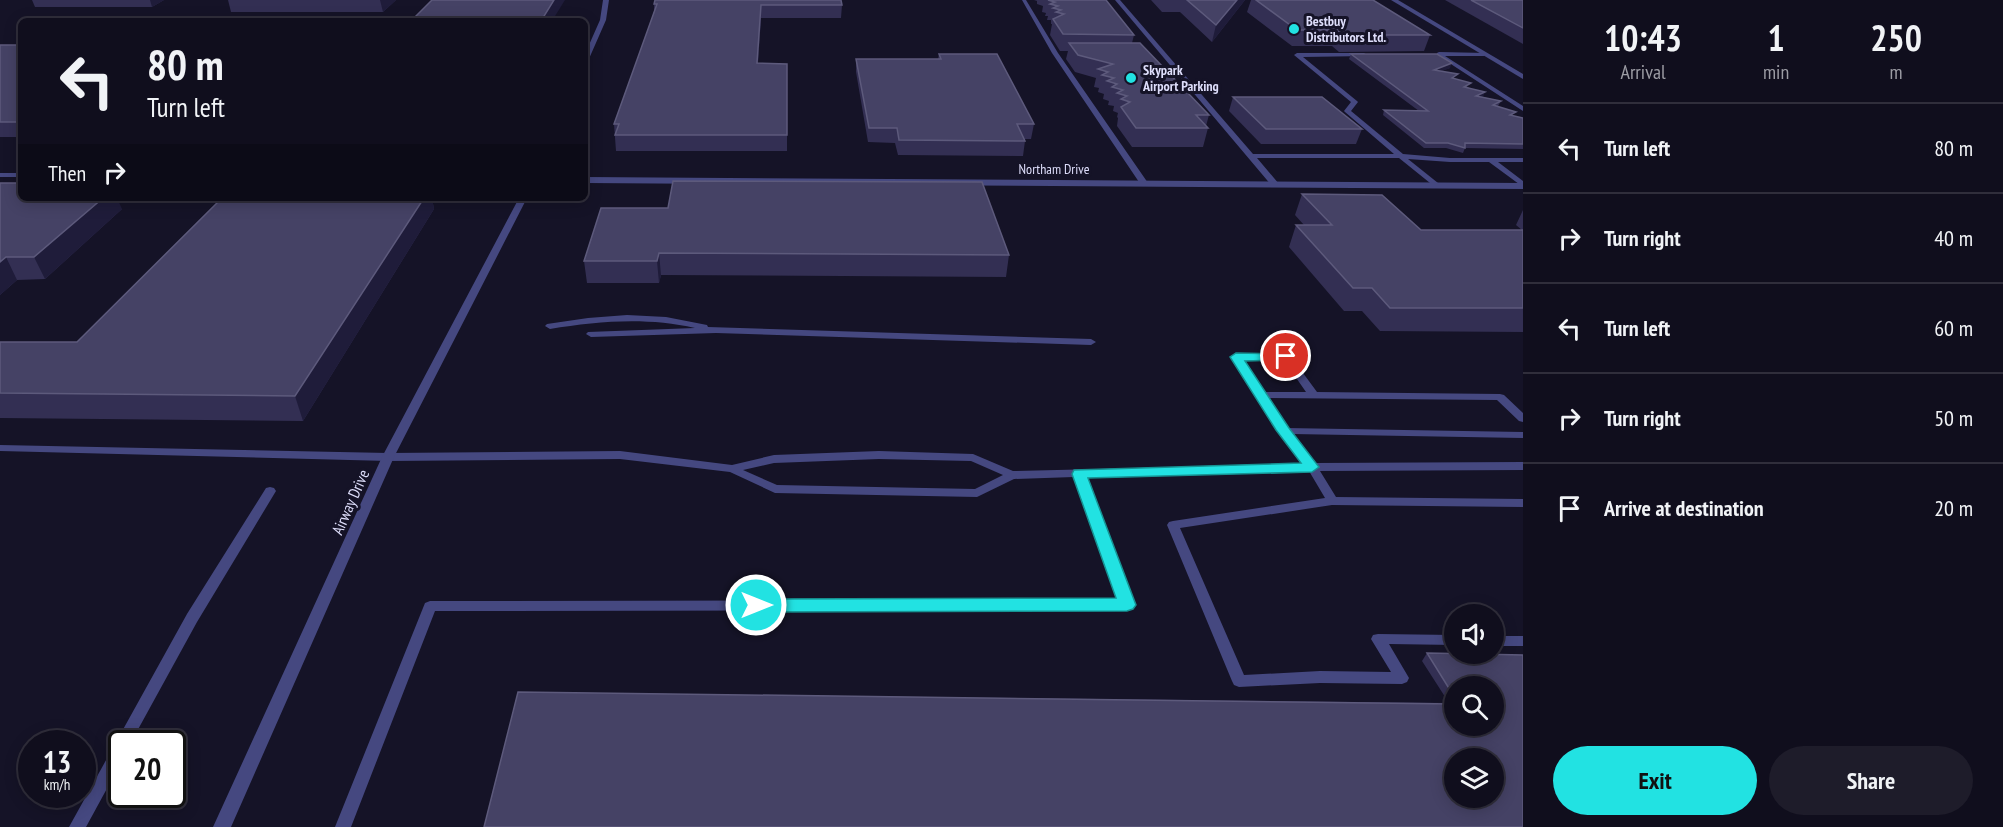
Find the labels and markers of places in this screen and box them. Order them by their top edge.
place label: Bestbuy Distributors Ltd. [1306,12,1386,46]
marker: Bestbuy Distributors Ltd. [1287,22,1301,36]
place label: Skypark Airport Parking [1142,61,1219,95]
marker: Skypark Airport Parking [1124,71,1138,85]
pin [1260,330,1311,381]

